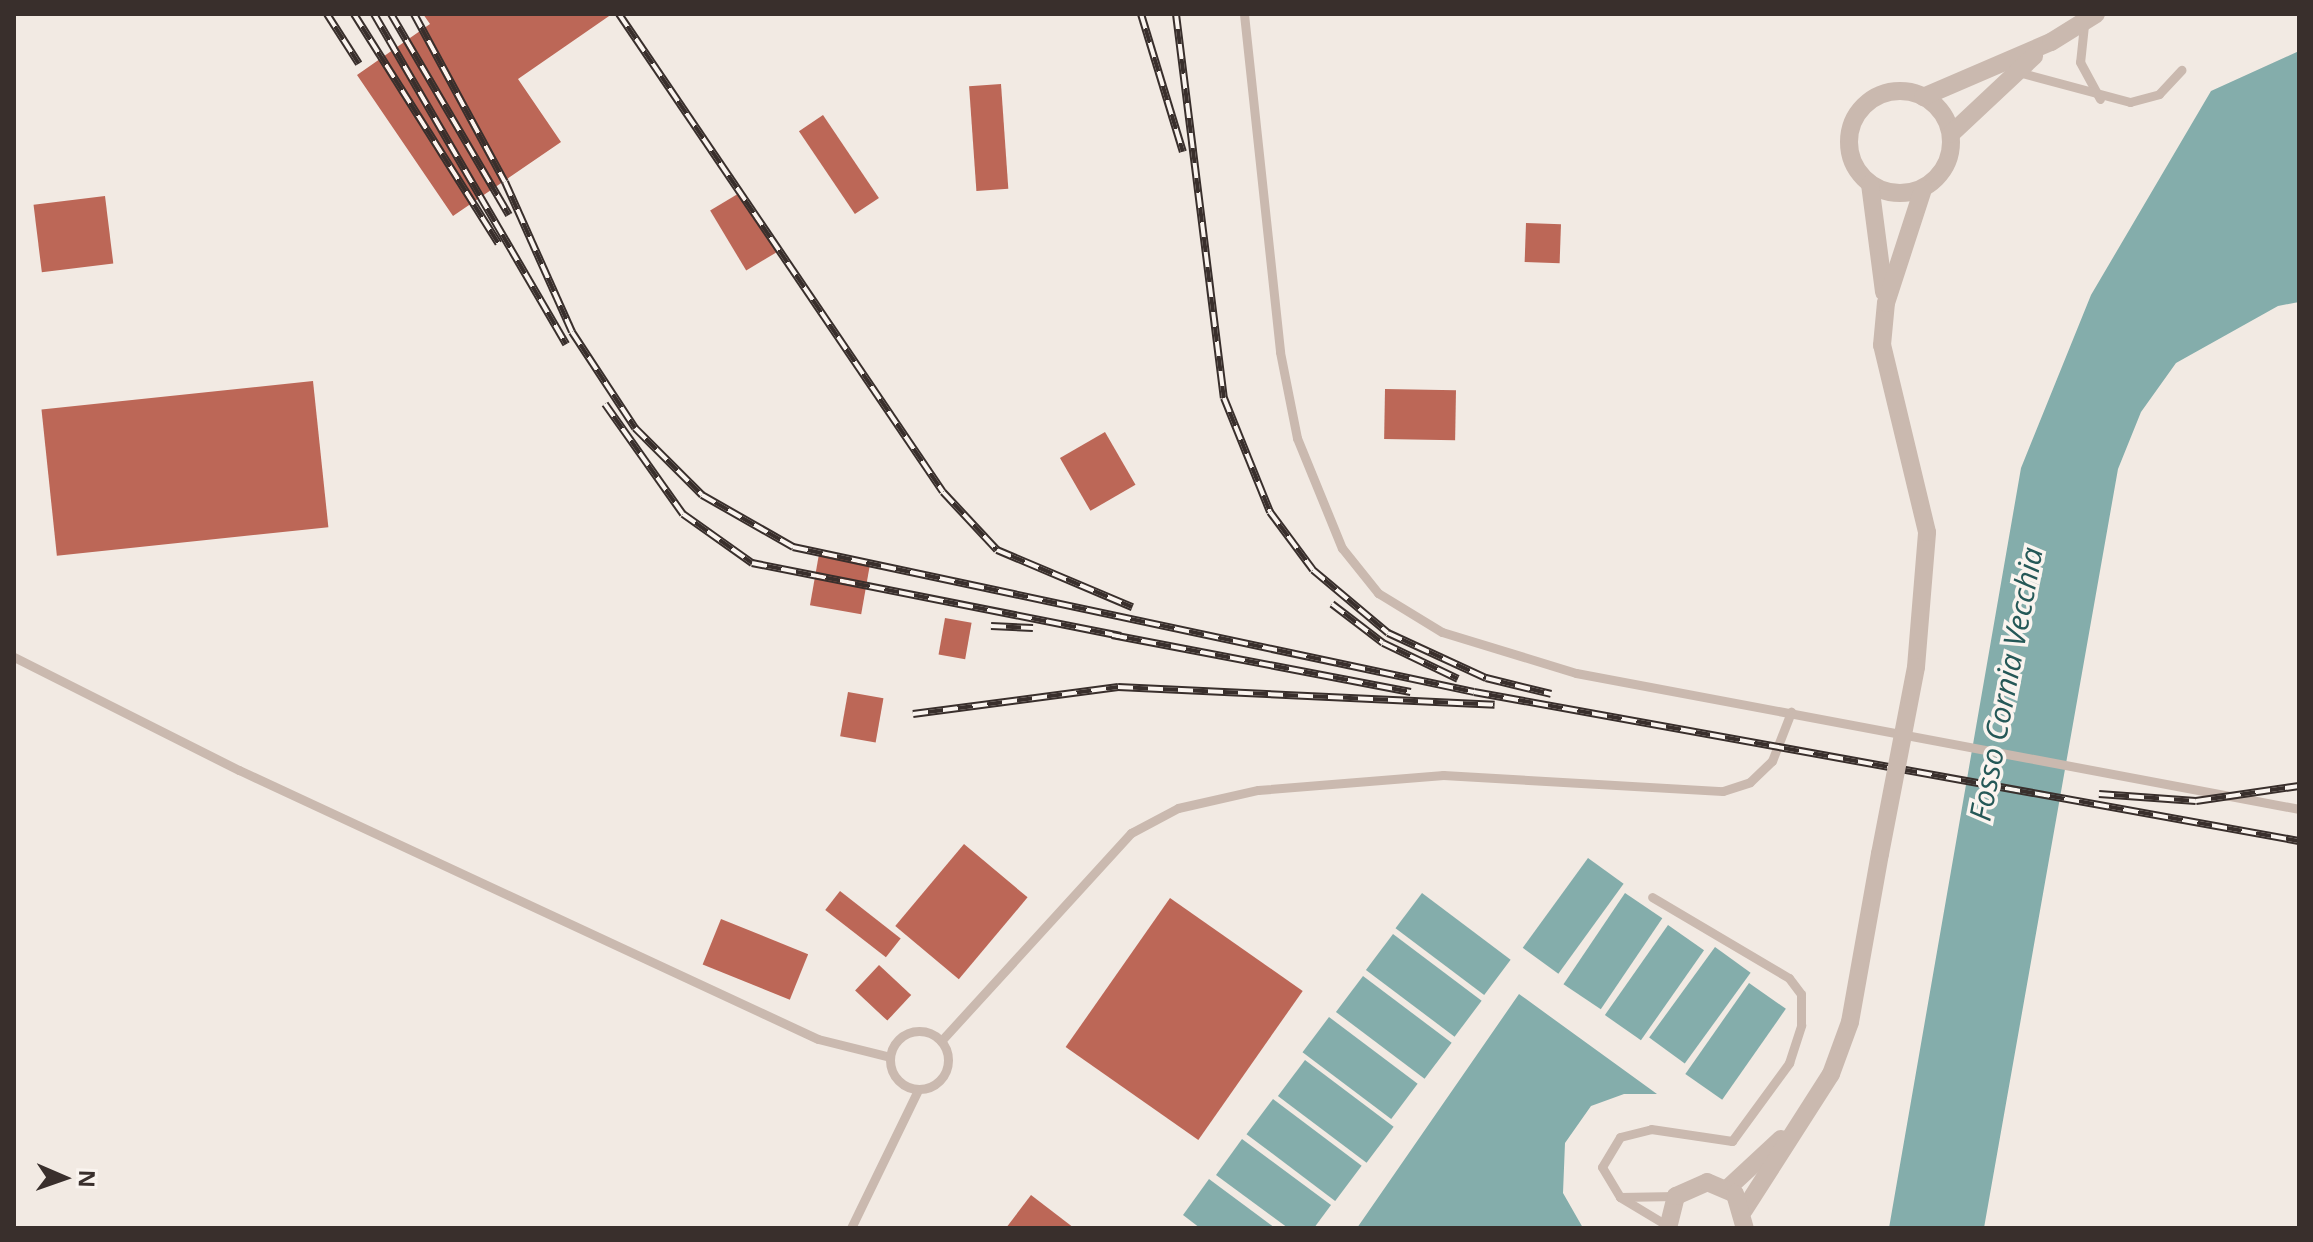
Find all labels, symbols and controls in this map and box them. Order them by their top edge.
water label: Fosso Cornia Vecchia [1962,544,2050,824]
north arrow [24,1138,104,1218]
text: N [73,1169,103,1188]

